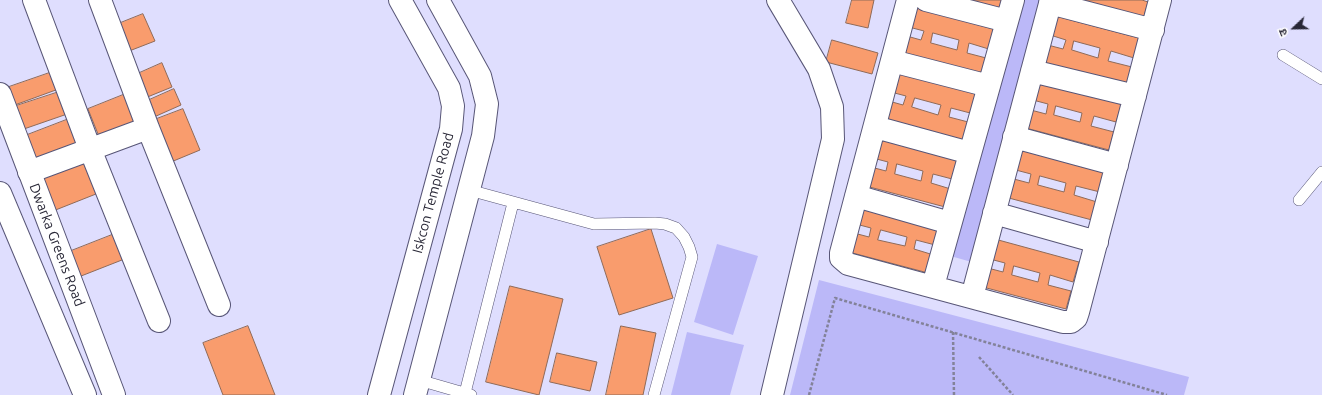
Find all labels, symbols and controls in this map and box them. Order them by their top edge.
north arrow [1274,8,1314,48]
text: उ [1276,27,1290,38]
street label: Iskcon Temple Road [409,131,457,255]
street label: Dwarka Greens Road [26,181,88,309]

